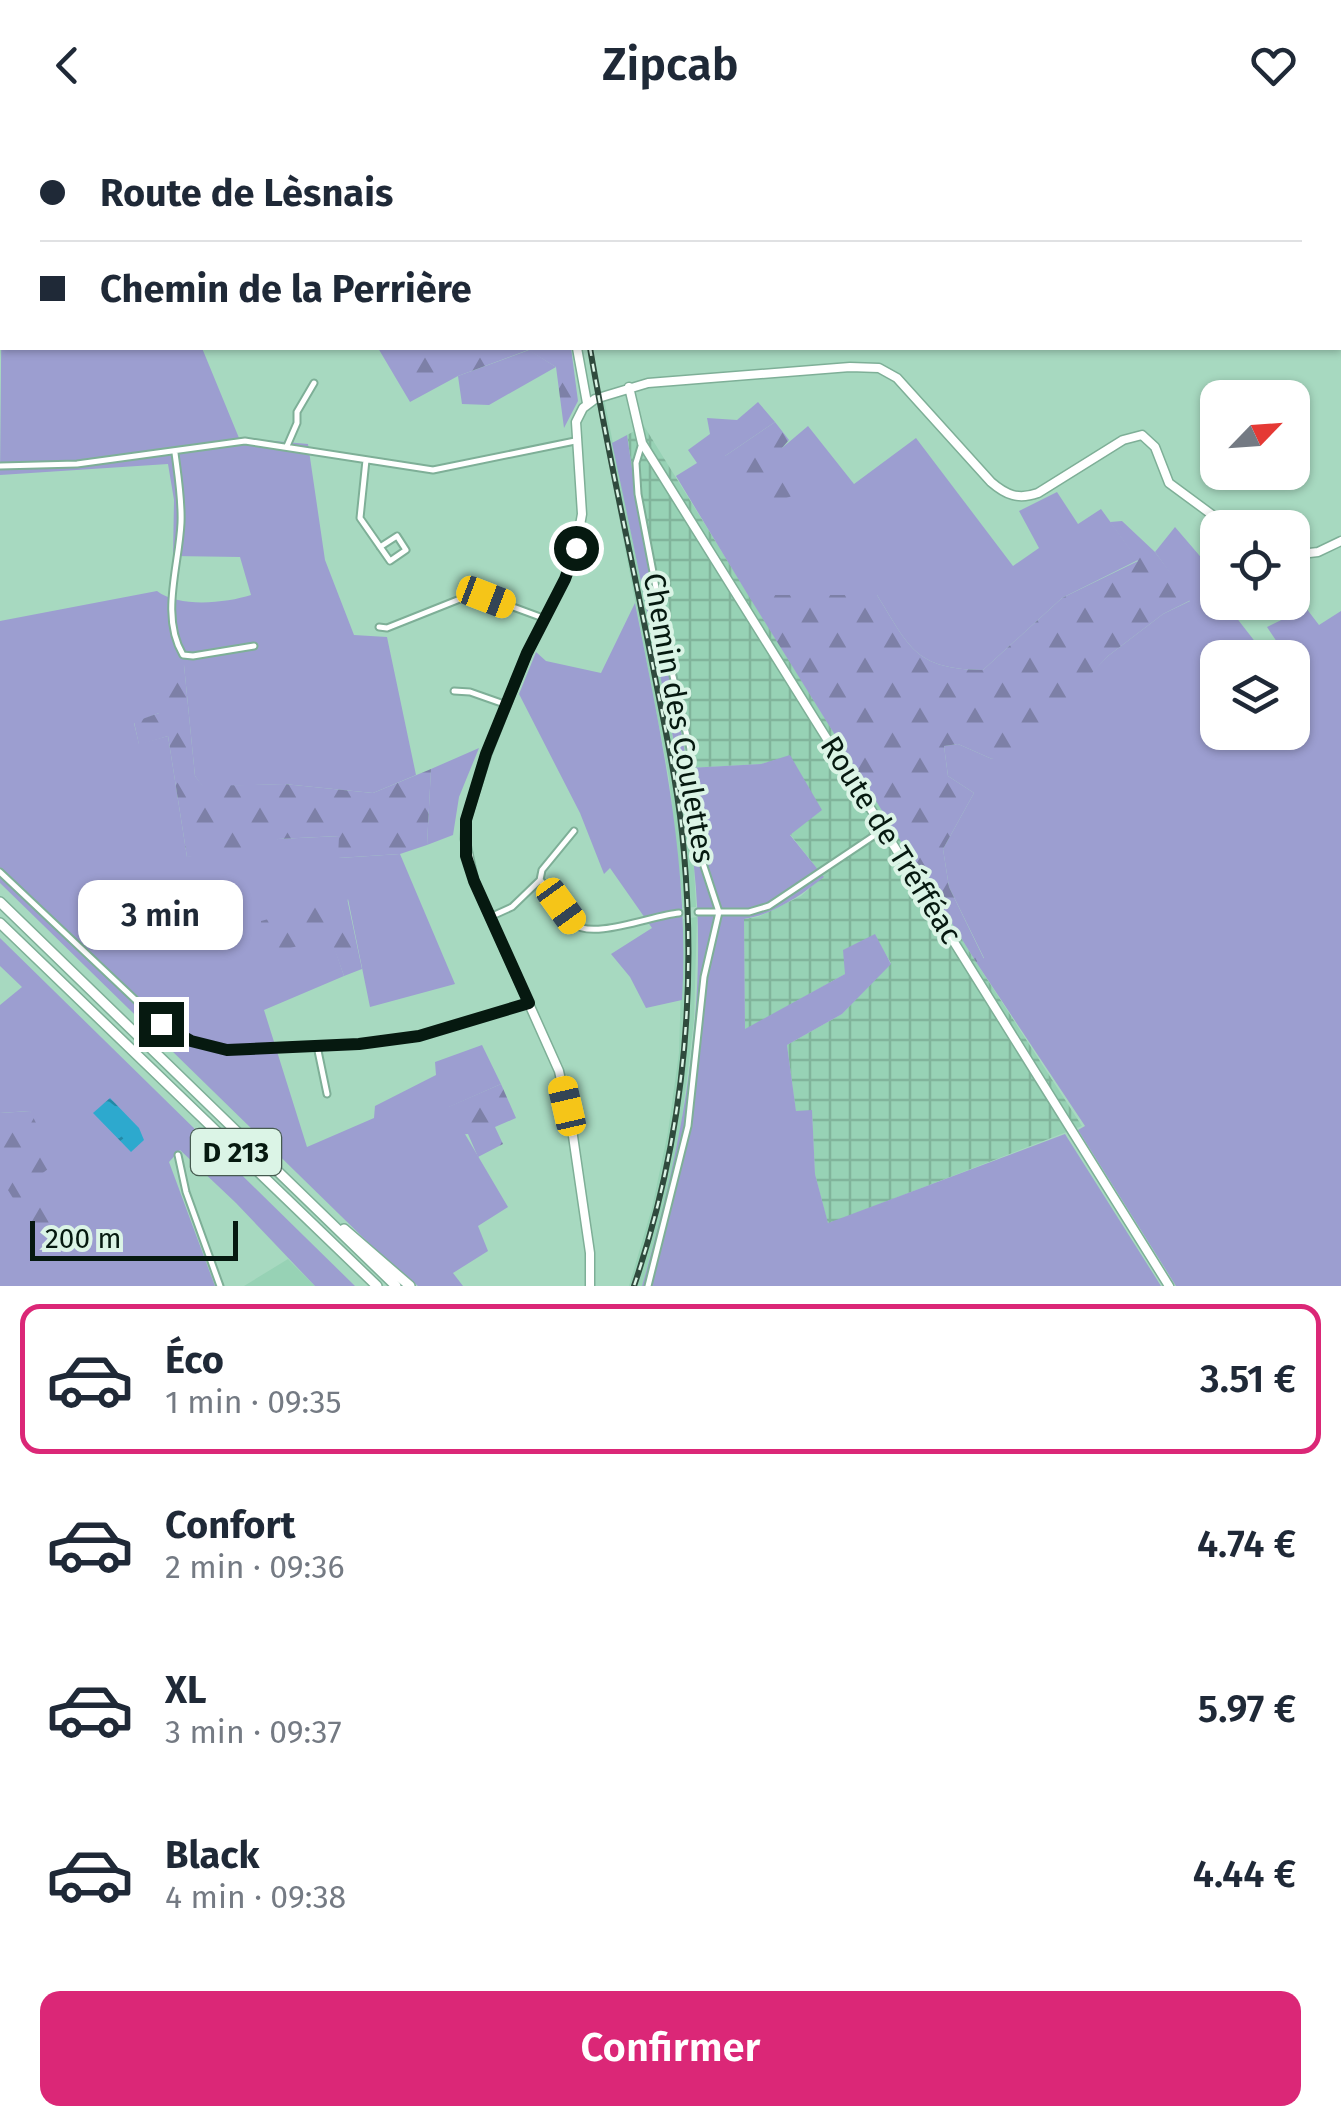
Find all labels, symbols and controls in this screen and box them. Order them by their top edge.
icon: back [40,38,95,93]
text: Zipcab [602,38,739,92]
icon: heart [1246,38,1301,93]
text: Route de Lèsnais [100,170,393,216]
text: Chemin de la Perrière [100,266,472,312]
north arrow [1200,380,1310,490]
map controls [1200,380,1310,750]
button: locate [1200,510,1310,620]
route start [554,526,599,571]
street label: Chemin des Coulettes [636,570,722,866]
car [453,572,519,622]
button: layers [1200,640,1310,750]
street label: Route de Tréfféac [813,730,969,950]
car [531,873,591,939]
callout: 3 min [79,879,244,949]
text: 3 min [121,896,200,934]
route end [139,1002,184,1047]
car [546,1073,588,1139]
road number: D 213 [191,1129,281,1175]
scale bar [30,1216,238,1260]
text: 200 m [45,1222,122,1255]
icon: car [45,1334,135,1424]
text: Éco [165,1337,224,1383]
text: 3.51 € [1200,1356,1296,1402]
text: 1 min · 09:35 [165,1383,341,1421]
icon: car [45,1499,135,1589]
text: Confort [165,1502,295,1548]
text: 4.74 € [1197,1521,1296,1567]
text: 2 min · 09:36 [165,1548,345,1586]
icon: car [45,1664,135,1754]
text: XL [165,1667,207,1713]
text: 5.97 € [1198,1686,1296,1732]
text: 3 min · 09:37 [165,1713,342,1751]
icon: car [45,1829,135,1919]
text: Black [165,1832,260,1878]
text: 4.44 € [1193,1851,1296,1897]
text: 4 min · 09:38 [165,1878,346,1916]
button: Confirmer [40,1991,1301,2106]

